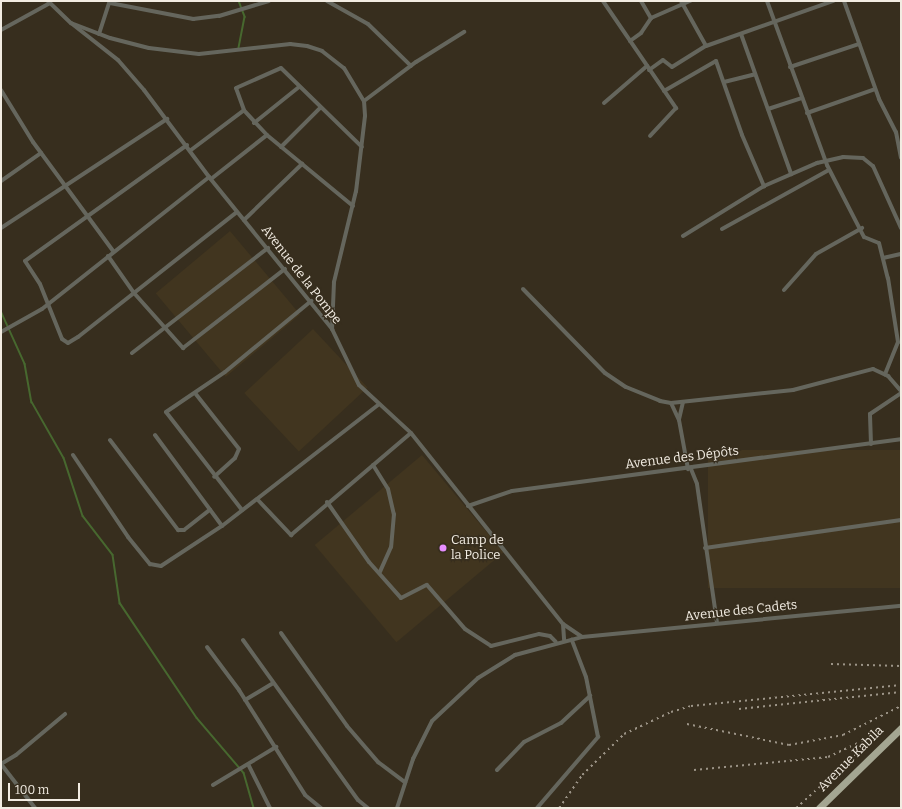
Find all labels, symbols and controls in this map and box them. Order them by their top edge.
street label: Avenue de la Pompe [258,222,344,328]
street label: Avenue des Dépôts [624,443,740,473]
place label: Camp de la Police [451,533,504,564]
marker: Camp de la Police [438,543,448,553]
street label: Avenue des Cadets [684,597,798,625]
street label: Avenue Kabila [815,723,887,795]
scale bar [10,775,82,801]
text: 100 m [15,783,49,797]

